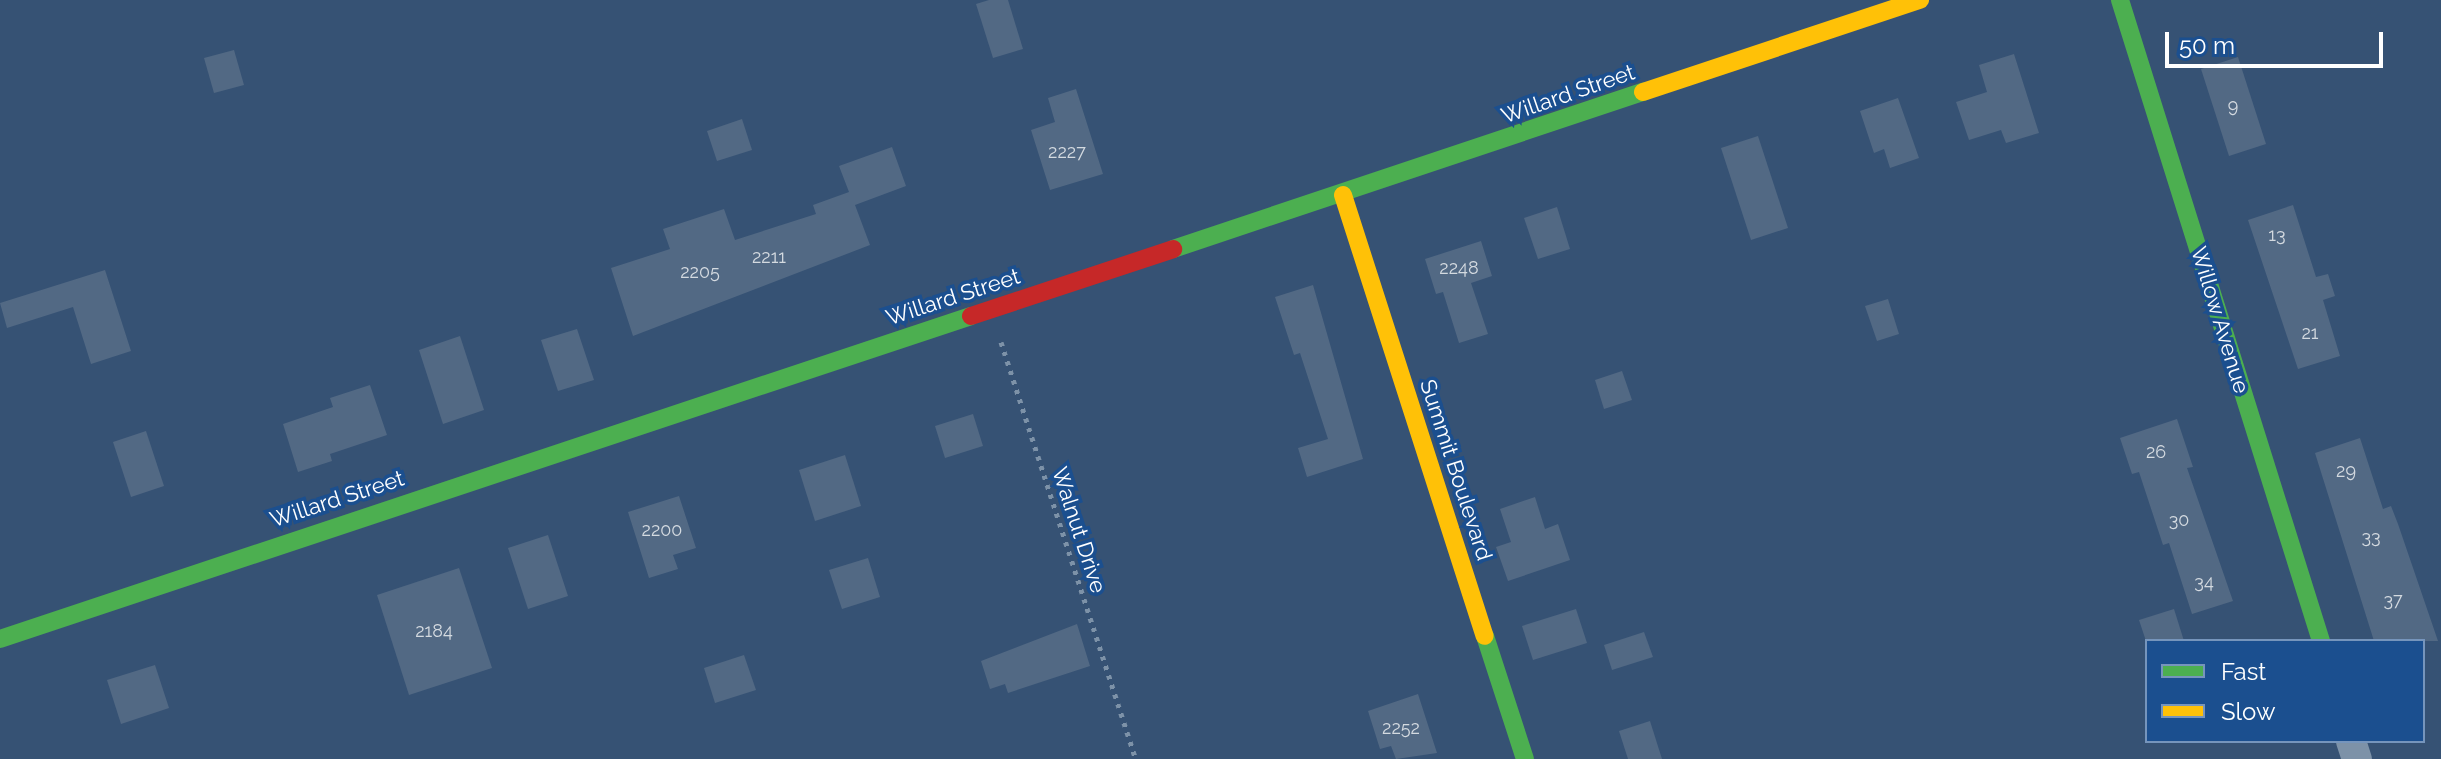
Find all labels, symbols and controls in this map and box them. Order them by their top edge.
scale bar [2169,16,2387,66]
text: 50 m [2179,31,2235,60]
street label: Willard Street [1498,59,1638,129]
house number: 9 [2228,95,2238,117]
house number: 2227 [1048,141,1086,163]
house number: 13 [2268,224,2286,246]
street label: Willow Avenue [2185,243,2255,397]
house number: 2211 [752,246,786,268]
house number: 2248 [1439,257,1479,279]
house number: 2205 [680,261,720,283]
street label: Willard Street [883,263,1023,331]
house number: 21 [2301,322,2319,344]
street label: Summit Boulevard [1414,376,1498,564]
house number: 26 [2146,441,2166,463]
house number: 29 [2336,460,2356,482]
street label: Walnut Drive [1046,464,1112,596]
street label: Willard Street [267,465,407,533]
house number: 30 [2169,509,2189,531]
house number: 2200 [642,519,682,541]
house number: 33 [2361,526,2381,548]
house number: 34 [2194,571,2214,593]
house number: 37 [2383,589,2403,611]
house number: 2184 [415,620,453,642]
legend [2145,639,2425,743]
text: Fast [2221,657,2266,686]
text: Slow [2221,697,2275,726]
house number: 2252 [1382,717,1420,739]

